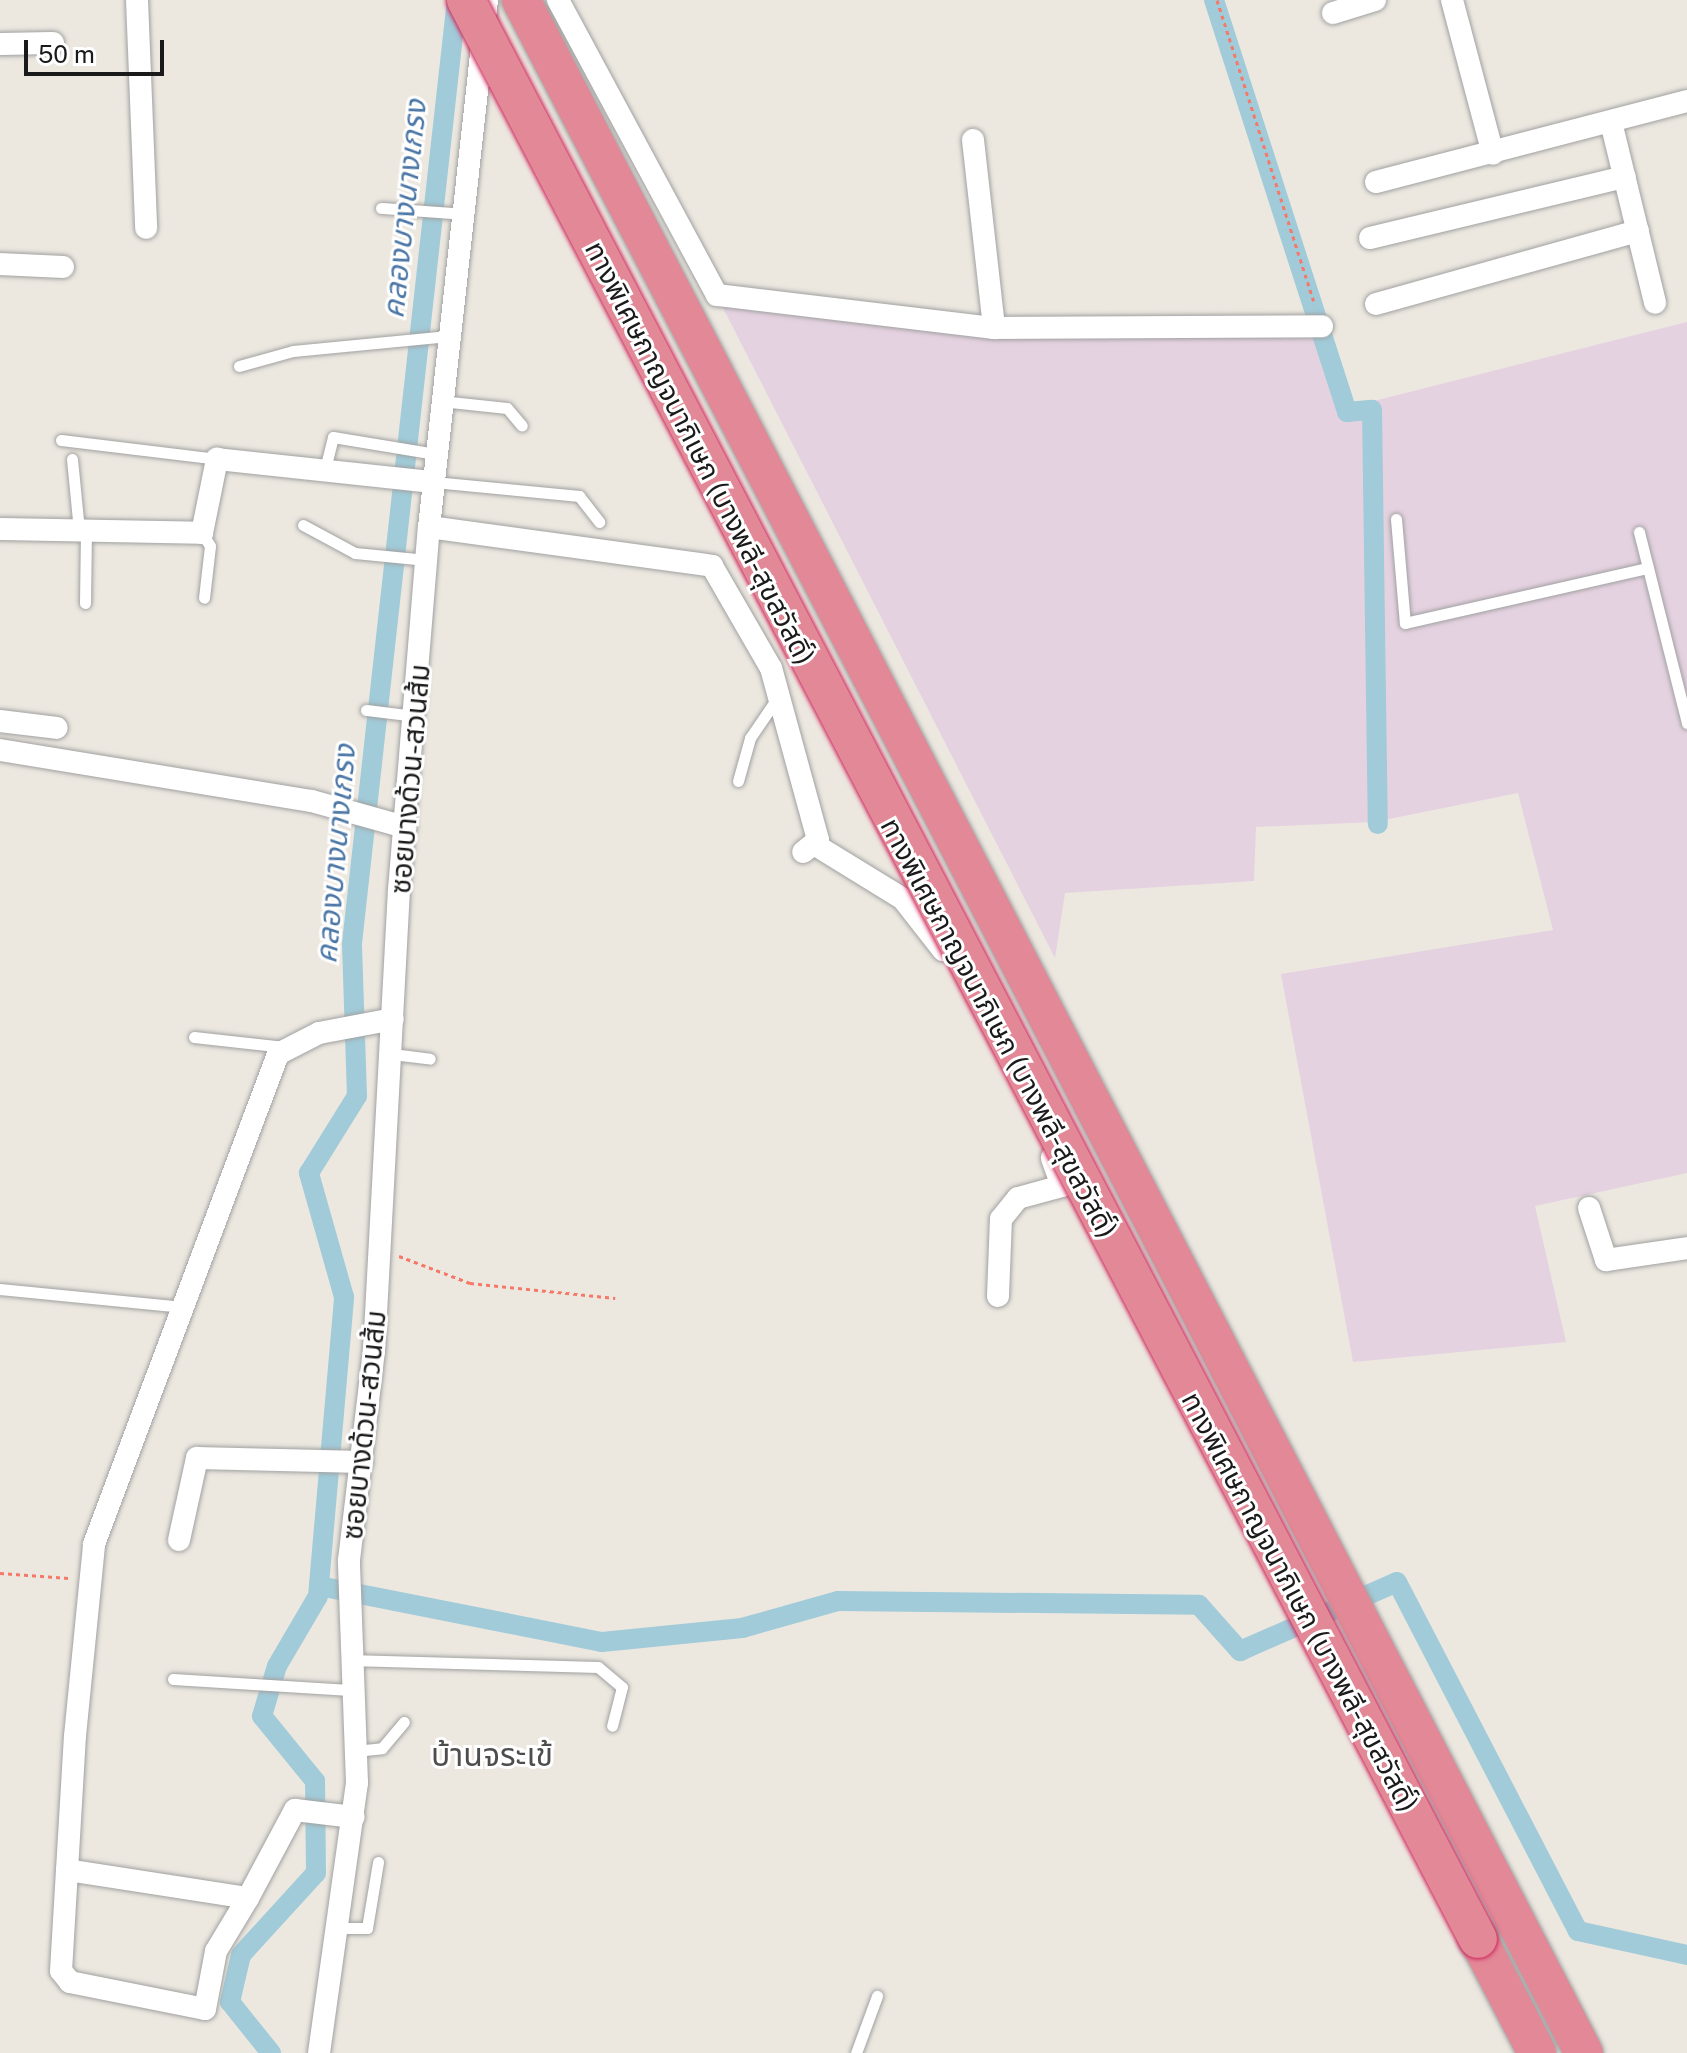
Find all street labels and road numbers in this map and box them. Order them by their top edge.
street label: ทางพิเศษกาญจนาภิเษก (บางพลี-สุขสวัสดิ์) [578,236,822,670]
street label: ซอยบางด้วน-สวนส้ม [383,663,437,895]
street label: ทางพิเศษกาญจนาภิเษก (บางพลี-สุขสวัสดิ์) [874,812,1124,1244]
street label: ซอยบางด้วน-สวนส้ม [335,1309,393,1541]
street label: ทางพิเศษกาญจนาภิเษก (บางพลี-สุขสวัสดิ์) [1175,1386,1425,1818]

